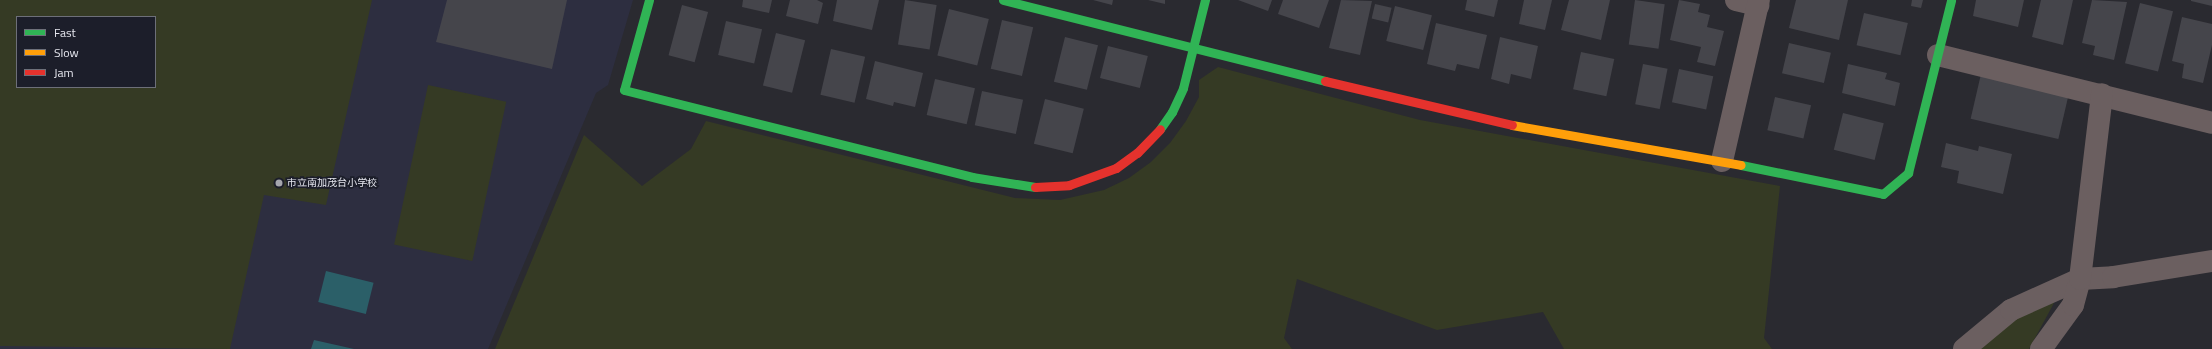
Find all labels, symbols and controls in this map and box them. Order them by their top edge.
legend [16,16,156,88]
text: Fast [54,23,76,42]
text: Slow [54,43,79,62]
text: Jam [54,63,74,82]
place label: 市立南加茂台小学校 [287,177,377,189]
marker: 市立南加茂台小学校 [274,178,284,188]

